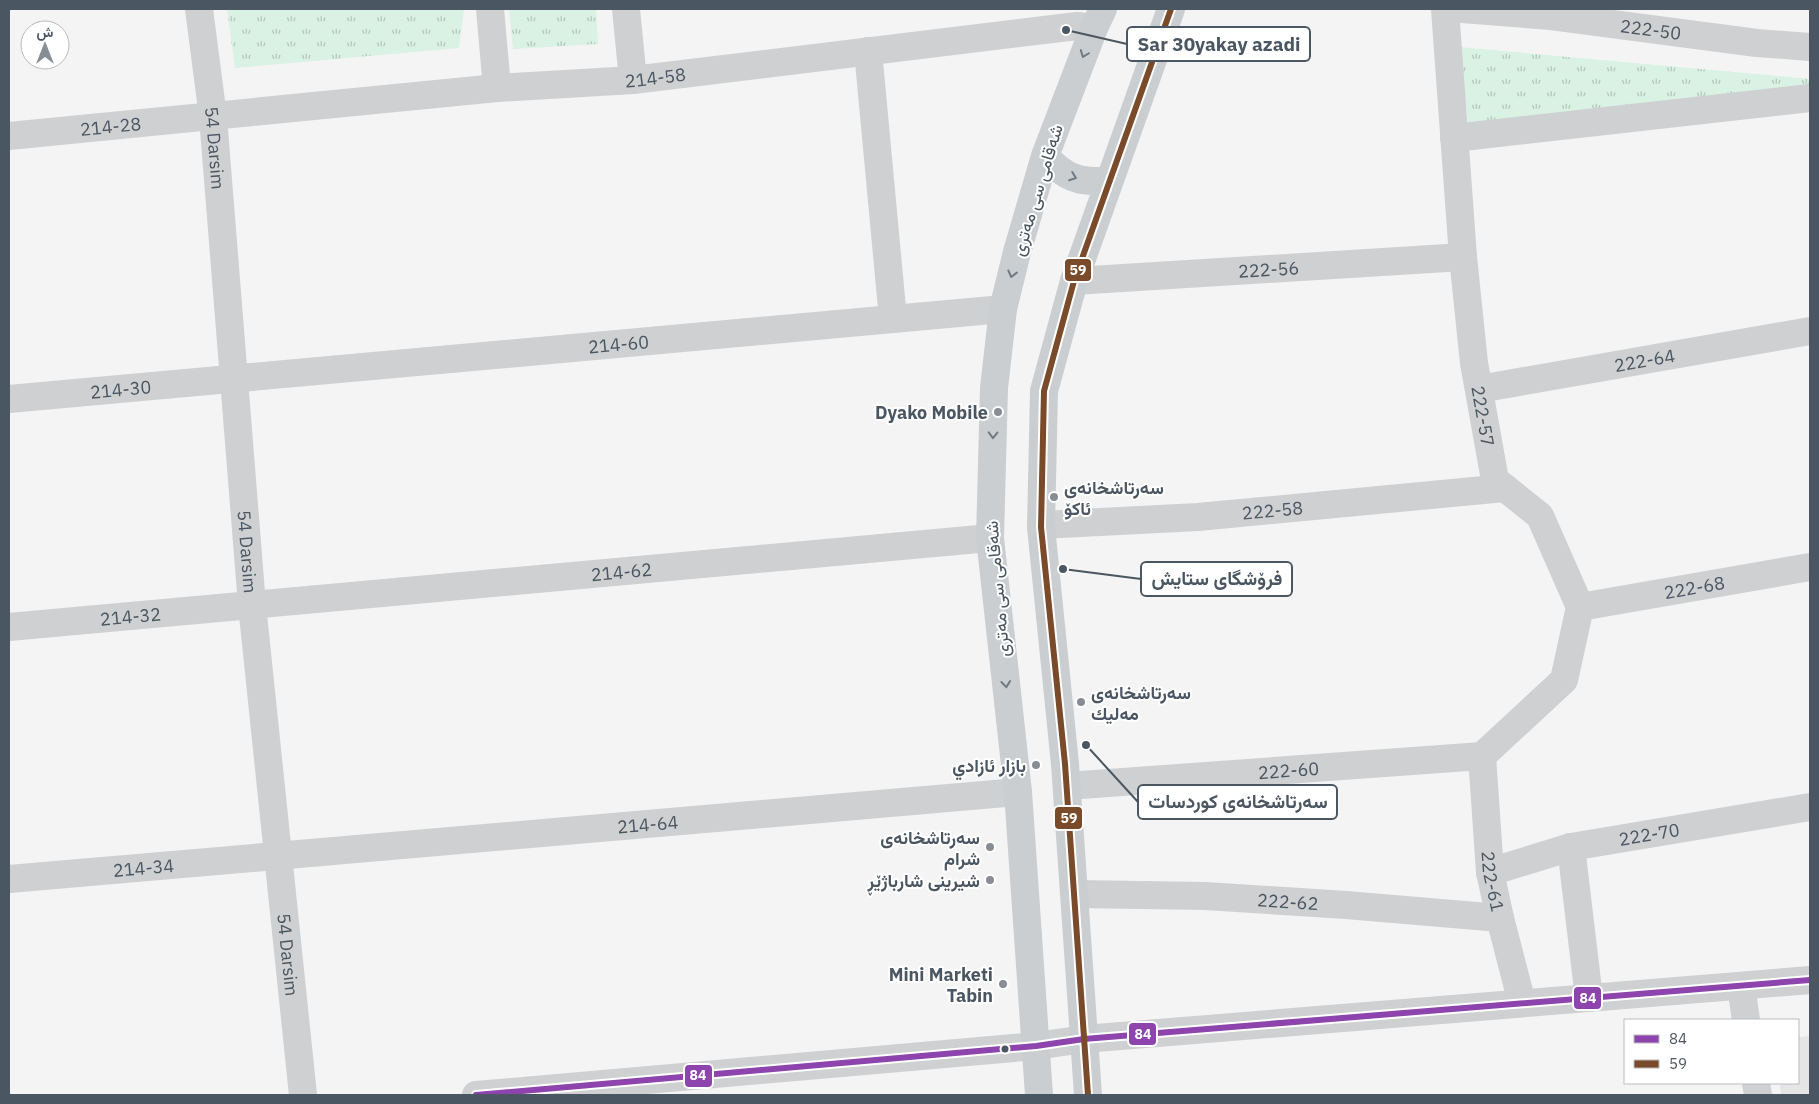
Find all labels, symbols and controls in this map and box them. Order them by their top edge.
street label: 222-50 [1619,14,1683,44]
north arrow [20,20,70,70]
text: ش [37,23,54,41]
callout: Sar 30yakay azadi [1127,27,1310,61]
text: Sar 30yakay azadi [1137,32,1301,56]
one-way arrow [1080,49,1090,57]
street label: 214-58 [624,62,687,92]
street label: 54 Darsim [200,105,230,190]
street label: 214-28 [79,112,142,140]
street label: شەقامی سی مەتری [1006,121,1068,259]
one-way arrow [1069,171,1077,181]
street label: 222-56 [1237,256,1300,282]
line badge: 59 [1064,258,1092,282]
text: 59 [1070,261,1086,279]
one-way arrow [1007,270,1018,279]
street label: 214-60 [587,330,650,358]
street label: 222-64 [1612,343,1677,377]
street label: 214-30 [89,375,152,403]
street label: 222-57 [1467,384,1500,448]
place label: Dyako Mobile [875,401,988,424]
marker: Dyako Mobile [992,406,1004,418]
one-way arrow [987,431,998,439]
place label: سە‌رتاشخانە‌ی ئاكۆ [1064,476,1164,520]
marker: سە‌رتاشخانە‌ی ئاكۆ [1048,491,1060,503]
street label: 222-58 [1241,496,1304,524]
street label: 54 Darsim [233,509,263,594]
street label: شەقامی سی مەتری [980,520,1014,658]
street label: 214-62 [590,557,653,586]
callout: فرۆشگای ستایش [1141,562,1292,596]
text: فرۆشگای ستایش [1152,566,1283,591]
street label: 222-68 [1662,571,1726,604]
street label: 214-32 [99,602,162,630]
one-way arrow [1000,681,1011,689]
place label: سە‌رتاشخانە‌ی مە‌لیك [1091,681,1191,725]
marker: سە‌رتاشخانە‌ی مە‌لیك [1075,696,1087,708]
place label: بازار ئازادي [952,754,1026,781]
street label: 222-60 [1257,756,1320,784]
marker: بازار ئازادي [1030,759,1042,771]
callout: سە‌رتاشخانە‌ی كوردسات [1138,785,1337,819]
text: سە‌رتاشخانە‌ی كوردسات [1148,789,1328,814]
line badge: 59 [1054,806,1083,830]
text: 59 [1061,809,1077,827]
street label: 214-64 [616,810,679,838]
street label: 222-70 [1617,818,1681,850]
place label: سە‌رتاشخانە‌ی شرام [880,826,980,871]
marker: سە‌رتاشخانە‌ی شرام [984,841,996,853]
street label: 222-61 [1477,850,1510,914]
street label: 214-34 [112,853,175,881]
place label: شیرینی شارباژێڕ [867,869,980,896]
marker: شیرینی شارباژێڕ [984,874,996,886]
street label: 222-62 [1257,888,1319,915]
street label: 54 Darsim [273,912,304,997]
place label: Mini Marketi Tabin [889,963,993,1007]
marker: Mini Marketi Tabin [997,978,1009,990]
line badge: 84 [1573,986,1602,1010]
text: 84 [1580,989,1596,1007]
legend [1624,1019,1799,1084]
line badge: 84 [1128,1022,1157,1046]
text: 84 [1135,1025,1151,1043]
text: 84 [1669,1029,1687,1048]
unlabelled marker [1000,1044,1010,1054]
text: 59 [1669,1054,1687,1073]
line badge: 84 [684,1064,713,1088]
text: 84 [690,1066,706,1084]

